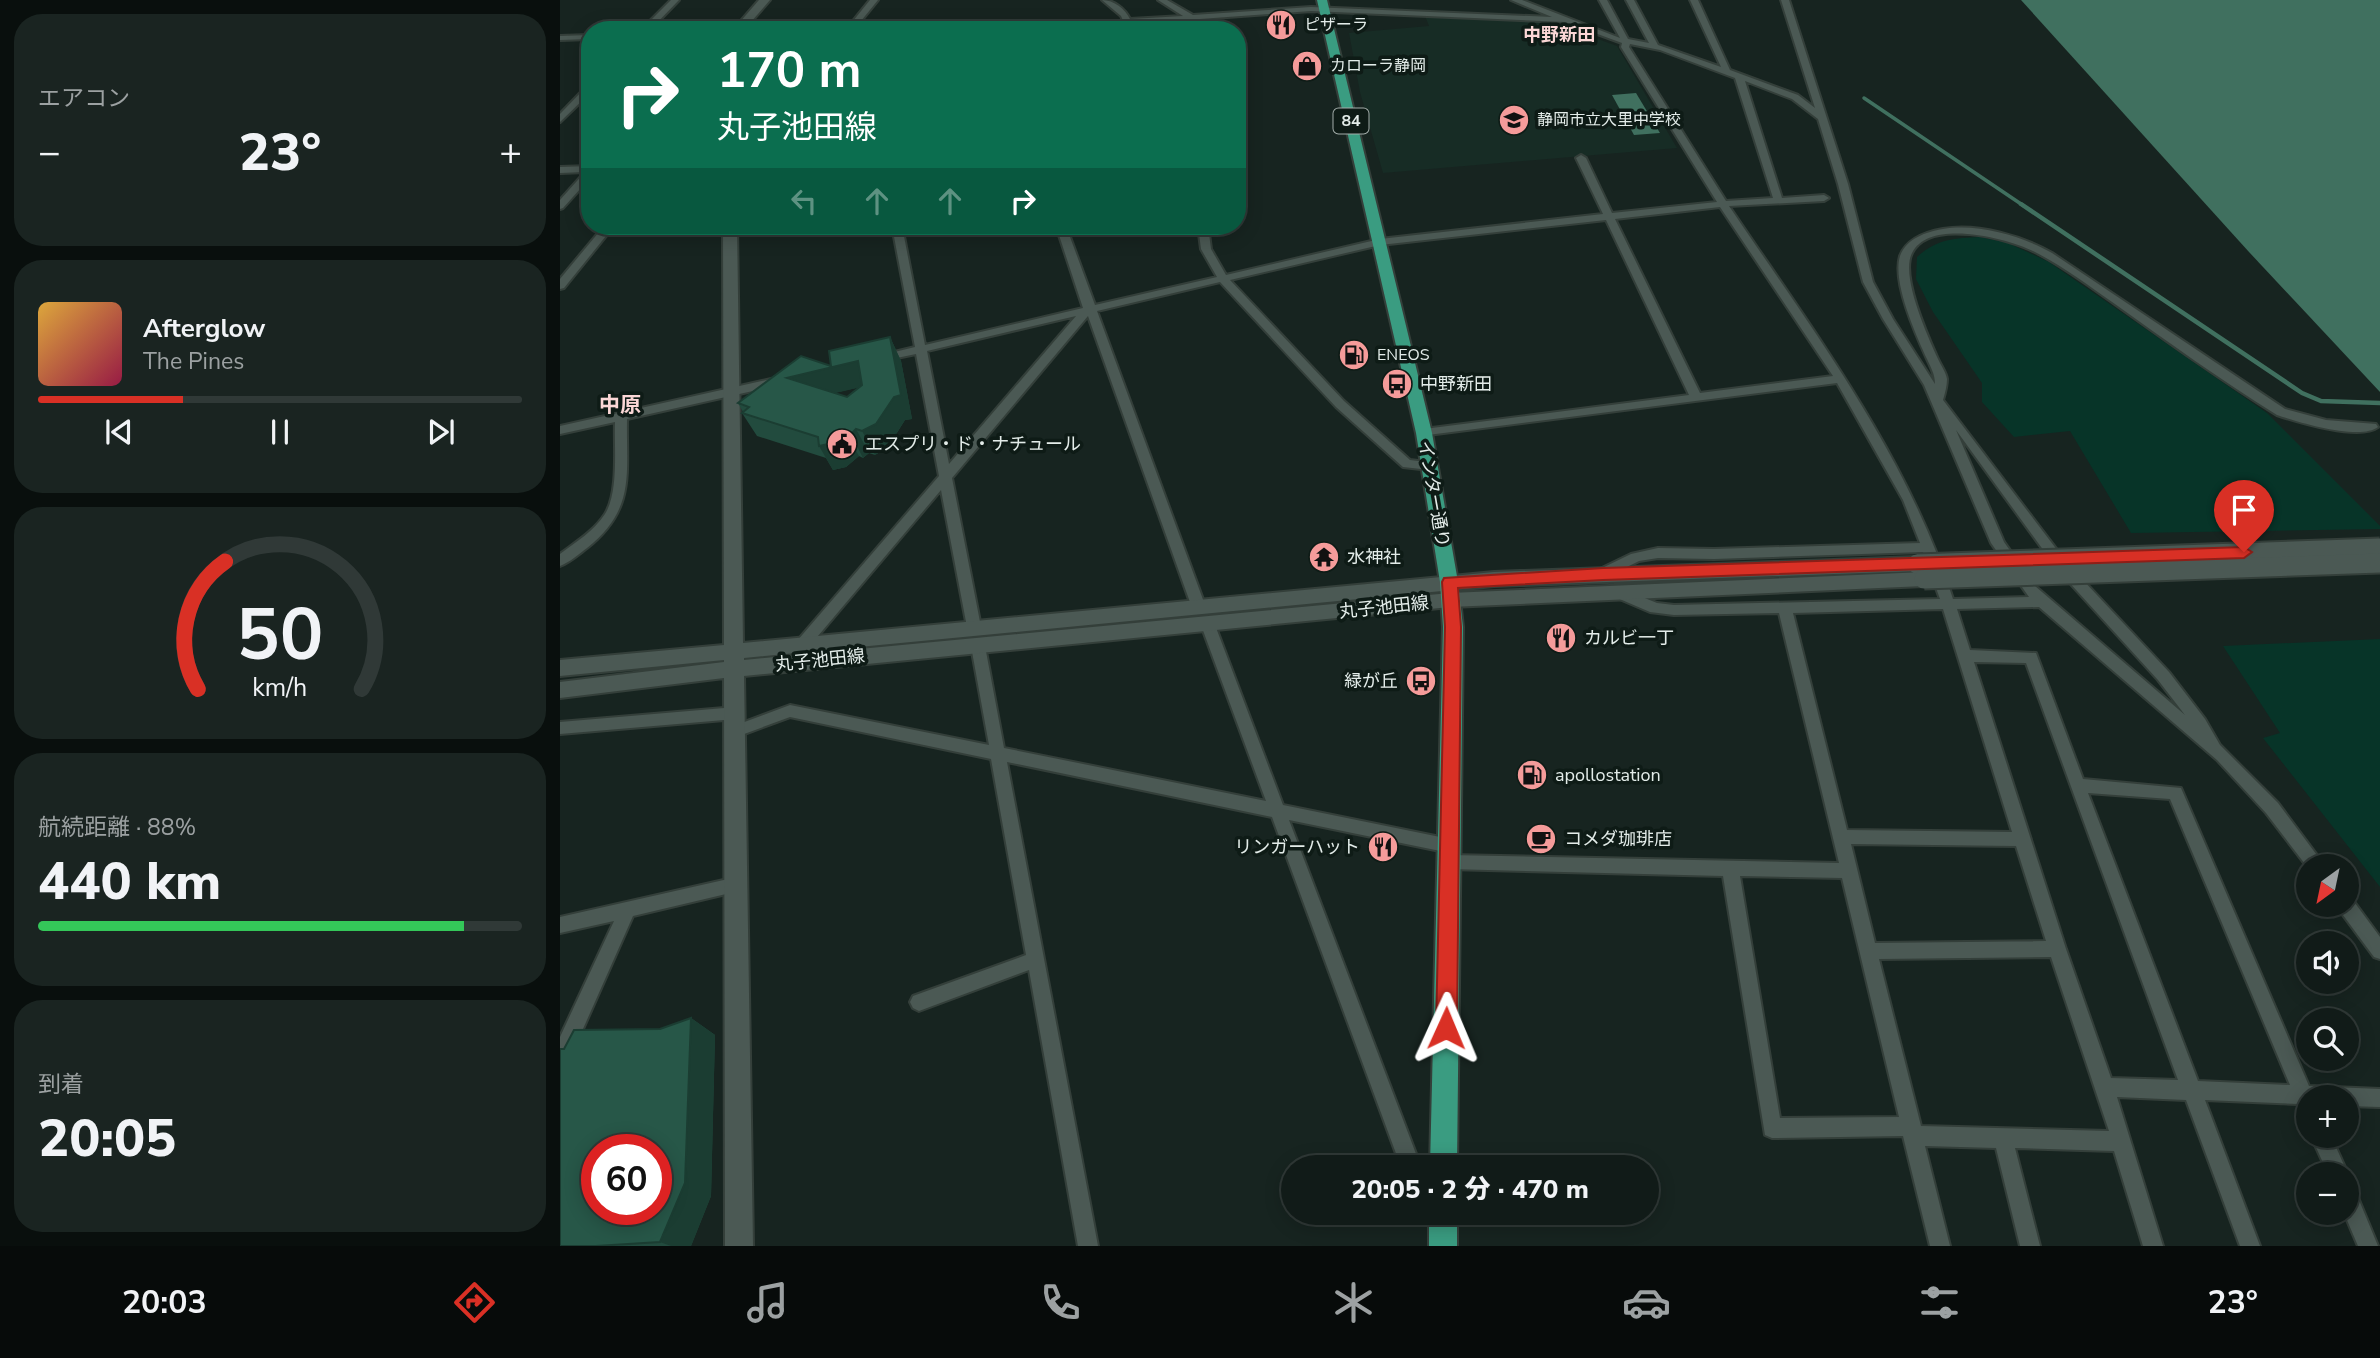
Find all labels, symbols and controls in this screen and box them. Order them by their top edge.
restaurant icon: ピザーラ [1264,8,1298,42]
place label: ピザーラ [1304,14,1368,36]
district label: 中野新田 [1523,23,1595,47]
text: 170 m [717,37,861,104]
icon: right [602,49,693,140]
shop icon: カローラ静岡 [1290,49,1324,83]
place label: カローラ静岡 [1330,55,1426,77]
text: エアコン [38,83,130,114]
school or university icon: 静岡市立大里中学校 [1497,103,1531,137]
text: 丸子池田線 [717,106,877,149]
road number: 84 [1334,108,1368,134]
place label: 静岡市立大里中学校 [1537,109,1681,131]
text: 23° [239,117,321,188]
text: − [38,127,61,178]
text: + [499,127,522,178]
icon: left [785,182,823,220]
icon: ahead [858,182,896,220]
icon: ahead [931,182,969,220]
icon: right [1004,182,1042,220]
text: Afterglow [143,311,266,346]
fuel station icon: ENEOS [1337,338,1371,372]
place label: ENEOS [1377,344,1430,366]
text: The Pines [143,346,244,377]
bus stop icon: 中野新田 [1380,367,1414,401]
place label: 中野新田 [1420,372,1492,396]
district label: 中原 [599,391,641,419]
icon: previous [100,413,138,451]
icon: pause [261,413,299,451]
icon: next [422,413,460,451]
public building icon: エスプリ・ド・ナチュール [825,427,859,461]
place label: エスプリ・ド・ナチュール [865,432,1081,456]
street label: インター通り [1413,439,1455,549]
pin [2214,480,2274,552]
icon: arrive [2225,491,2263,529]
temple icon: 水神社 [1307,540,1341,574]
place label: 水神社 [1347,545,1401,569]
text: 50 [236,585,324,685]
street label: 丸子池田線 [1338,590,1430,624]
restaurant icon: カルビ一丁 [1544,621,1578,655]
place label: カルビ一丁 [1584,626,1674,650]
street label: 丸子池田線 [774,643,866,677]
bus stop icon: 緑が丘 [1404,664,1438,698]
place label: 緑が丘 [1344,669,1398,693]
text: km/h [252,671,308,705]
fuel station icon: apollostation [1515,758,1549,792]
place label: apollostation [1555,763,1661,787]
text: 航続距離 · 88% [38,812,196,843]
cafe icon: コメダ珈琲店 [1524,822,1558,856]
place label: コメダ珈琲店 [1564,827,1672,851]
restaurant icon: リンガーハット [1366,830,1400,864]
place label: リンガーハット [1234,835,1360,859]
text: 440 km [38,846,221,917]
north arrow [2296,854,2359,917]
map controls [2296,854,2359,1225]
button: sound [2296,931,2359,994]
position arrow [1409,991,1483,1065]
button: search [2296,1008,2359,1071]
text: 到着 [38,1069,84,1100]
button: + [2296,1085,2359,1148]
text: 20:05 [38,1103,176,1174]
speed limit sign: 60 [581,1134,672,1225]
button: − [2296,1162,2359,1225]
text: 20:05 · 2 分 · 470 m [1351,1172,1589,1207]
icon: directions [450,1278,499,1327]
icon: music [743,1278,792,1327]
icon: phone [1036,1278,1085,1327]
icon: climate [1329,1278,1378,1327]
icon: car [1622,1278,1671,1327]
icon: filters [1915,1278,1964,1327]
text: 20:03 [122,1281,207,1324]
text: 23° [2207,1281,2258,1324]

